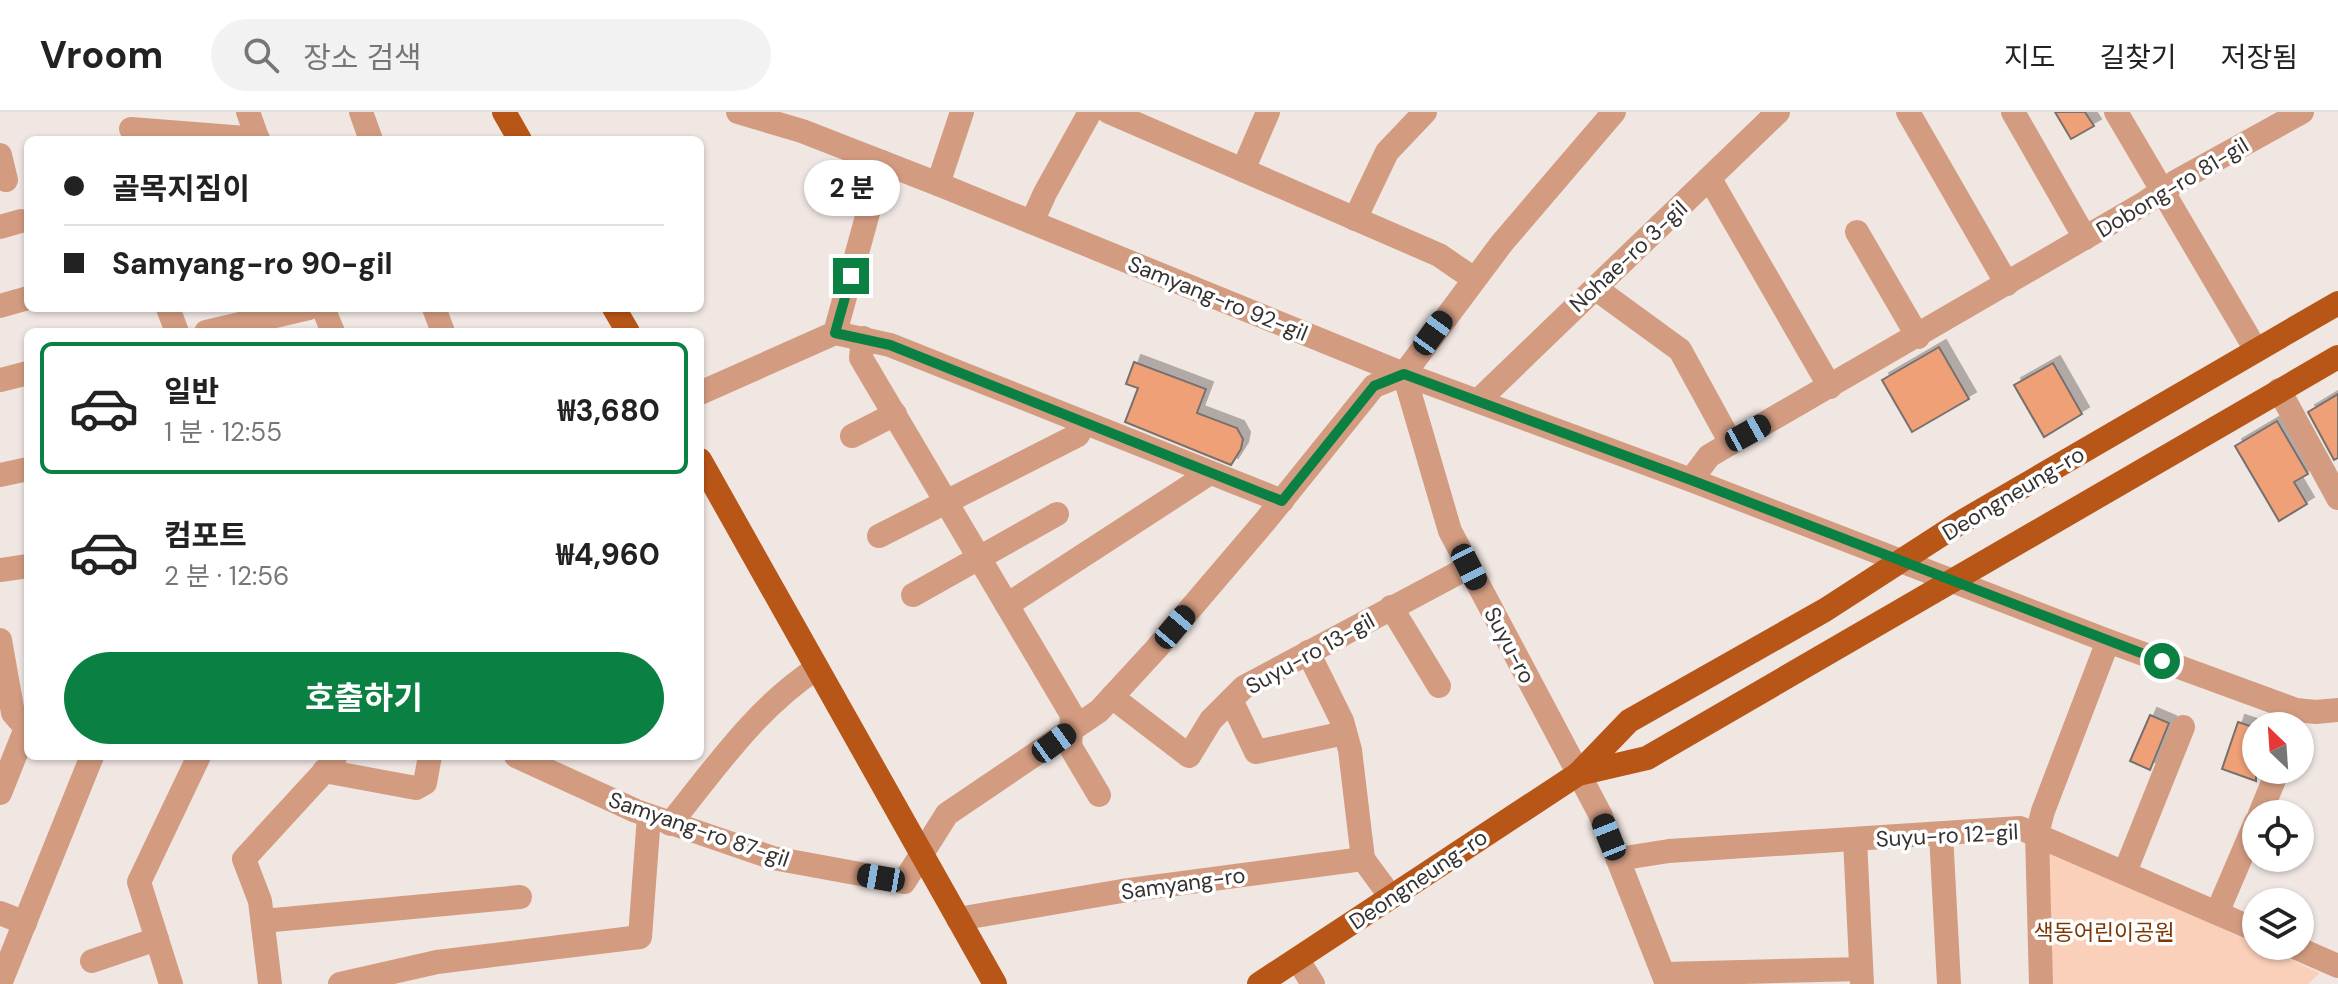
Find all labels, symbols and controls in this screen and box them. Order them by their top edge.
search box [211,19,771,91]
text: Vroom [40,30,163,80]
icon: search [239,33,283,77]
text: 장소 검색 [303,38,422,77]
text: 지도 [2004,39,2055,76]
text: 길찾기 [2099,39,2177,76]
text: 저장됨 [2221,39,2298,76]
street label: Dobong-ro 81-gil [2091,131,2254,244]
callout: 2 분 [803,160,899,216]
text: 골목지짐이 [112,169,250,208]
text: 2 분 [829,171,875,205]
street label: Nohae-ro 3-gil [1563,194,1694,319]
text: Samyang-ro 90-gil [112,244,392,283]
street label: Samyang-ro 92-gil [1124,249,1312,348]
route end [833,258,869,294]
car [1409,307,1457,359]
icon: car [68,372,140,444]
text: 일반 [164,372,219,411]
text: ₩3,680 [558,391,660,430]
car [1721,411,1775,455]
text: 1 분 · 12:55 [164,415,282,449]
street label: Deongneung-ro [1937,440,2090,547]
icon: car [68,516,140,588]
text: 컴포트 [164,516,247,555]
text: ₩4,960 [556,535,660,574]
car [1447,540,1491,594]
text: 2 분 · 12:56 [164,559,289,593]
car [1150,601,1200,653]
street label: Suyu-ro [1477,602,1542,689]
street label: Suyu-ro 13-gil [1241,606,1380,701]
route start [2144,643,2180,679]
button: 호출하기 [64,652,664,744]
north arrow [2242,712,2314,784]
map controls [2242,712,2314,960]
car [1028,719,1080,767]
street label: Samyang-ro 87-gil [605,785,793,874]
button: locate [2242,800,2314,872]
car [1589,810,1629,864]
street label: Suyu-ro 12-gil [1875,817,2019,854]
street label: Deongneung-ro [1343,822,1493,936]
street label: Samyang-ro [1119,860,1247,907]
car [855,862,907,894]
button: layers [2242,888,2314,960]
park label: 색동어린이공원 [2033,918,2175,947]

